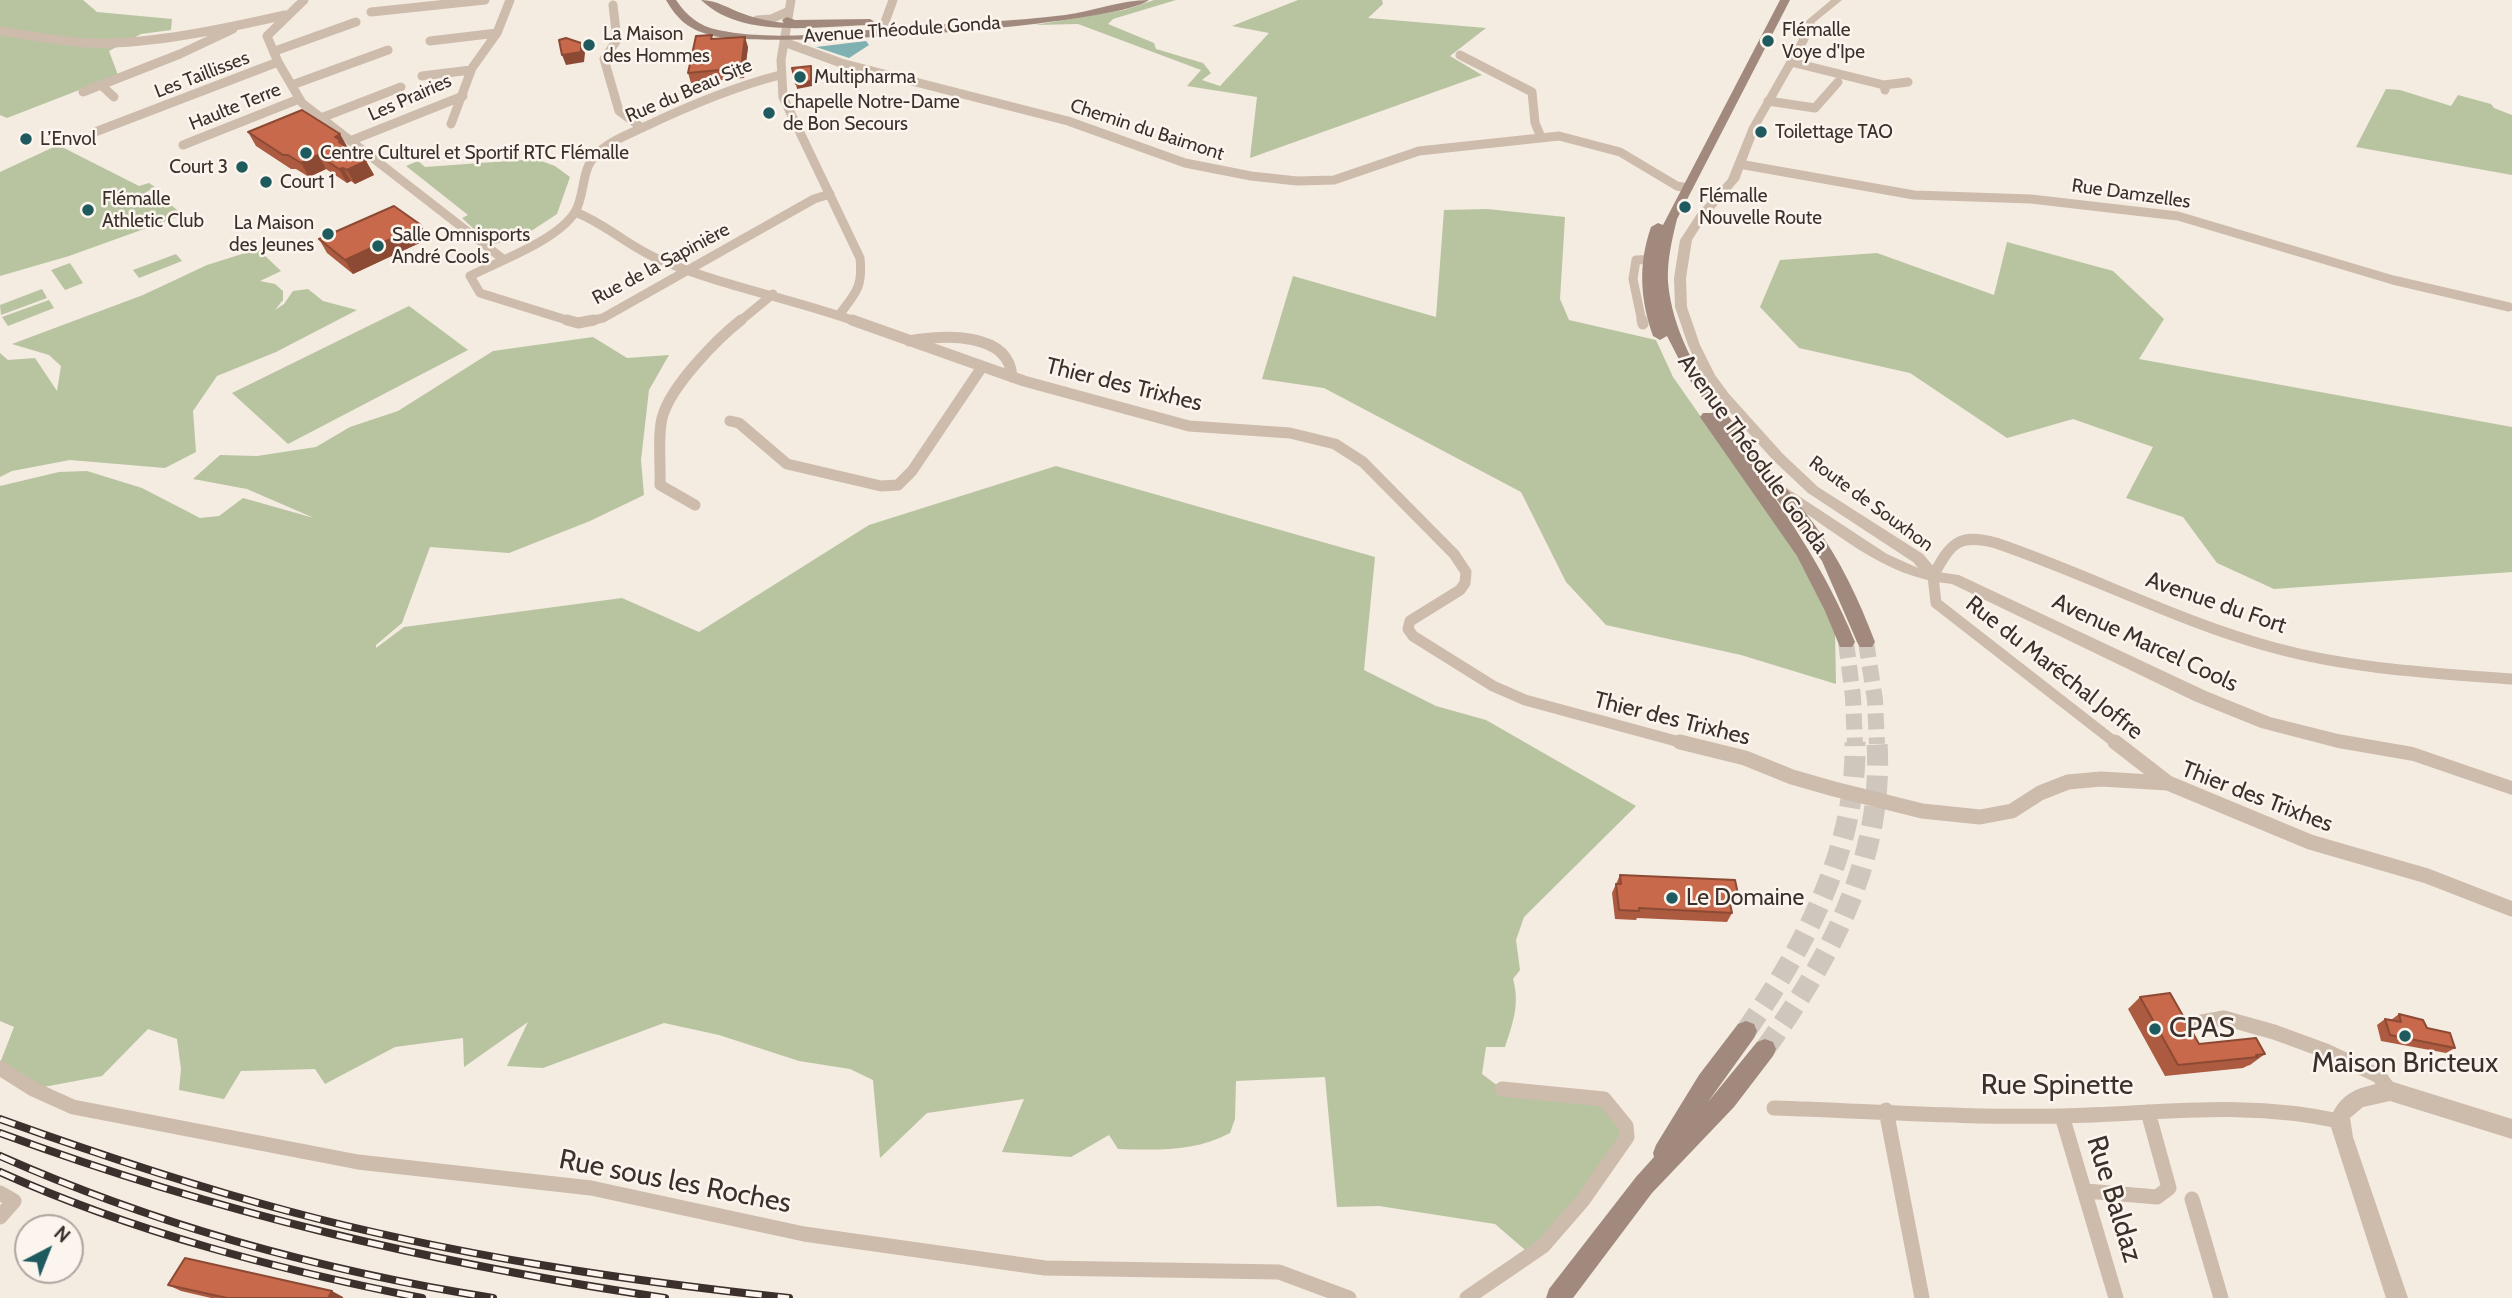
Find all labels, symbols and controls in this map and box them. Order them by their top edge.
street label: Avenue Théodule Gonda [803,12,1001,48]
place label: Flémalle Voye d'Ipe [1782,19,1865,63]
place label: La Maison des Hommes [603,23,710,67]
marker: Flémalle Voye d'Ipe [1760,33,1776,49]
marker: La Maison des Hommes [581,37,597,53]
street label: Les Taillisses [151,47,253,103]
street label: Rue du Beau Site [622,54,756,128]
place label: Multipharma [814,66,916,88]
marker: Multipharma [792,69,808,85]
street label: Les Prairies [365,70,455,126]
street label: Haulte Terre [186,78,284,136]
place label: Chapelle Notre-Dame de Bon Secours [783,91,960,135]
street label: Chemin du Baimont [1067,94,1227,166]
marker: Chapelle Notre-Dame de Bon Secours [761,105,777,121]
place label: Toilettage TAO [1775,121,1893,143]
marker: Toilettage TAO [1753,124,1769,140]
place label: L’Envol [40,128,96,150]
marker: L’Envol [18,131,34,147]
place label: Centre Culturel et Sportif RTC Flémalle [320,142,629,164]
marker: Centre Culturel et Sportif RTC Flémalle [298,145,314,161]
place label: Court 3 [169,156,228,178]
marker: Court 3 [234,159,250,175]
place label: Court 1 [280,171,335,193]
marker: Court 1 [258,174,274,190]
street label: Rue Damzelles [2070,174,2192,214]
place label: Flémalle Nouvelle Route [1699,185,1822,229]
place label: Flémalle Athletic Club [102,188,204,232]
marker: Flémalle Nouvelle Route [1677,199,1693,215]
marker: Flémalle Athletic Club [80,202,96,218]
place label: La Maison des Jeunes [229,212,314,256]
street label: Rue de la Sapinière [588,218,734,310]
place label: Salle Omnisports André Cools [392,224,530,268]
marker: La Maison des Jeunes [320,226,336,242]
marker: Salle Omnisports André Cools [370,238,386,254]
street label: Avenue Théodule Gonda [1672,349,1834,559]
street label: Thier des Trixhes [1043,352,1205,418]
street label: Route de Souxhon [1804,451,1938,557]
street label: Avenue du Fort [2142,566,2290,640]
street label: Avenue Marcel Cools [2048,588,2242,698]
street label: Rue du Maréchal Joffre [1960,590,2148,746]
street label: Thier des Trixhes [1591,686,1753,752]
street label: Thier des Trixhes [2177,755,2337,839]
place label: Le Domaine [1686,884,1804,912]
marker: Le Domaine [1664,890,1680,906]
place label: CPAS [2169,1012,2235,1046]
marker: CPAS [2147,1021,2163,1037]
marker: Maison Bricteux [2397,1028,2413,1044]
place label: Maison Bricteux [2312,1047,2498,1081]
street label: Rue Spinette [1981,1069,2133,1103]
street label: Rue Baldaz [2079,1132,2149,1266]
street label: Rue sous les Roches [556,1143,794,1221]
north arrow [14,1214,84,1284]
text: N [49,1221,75,1248]

